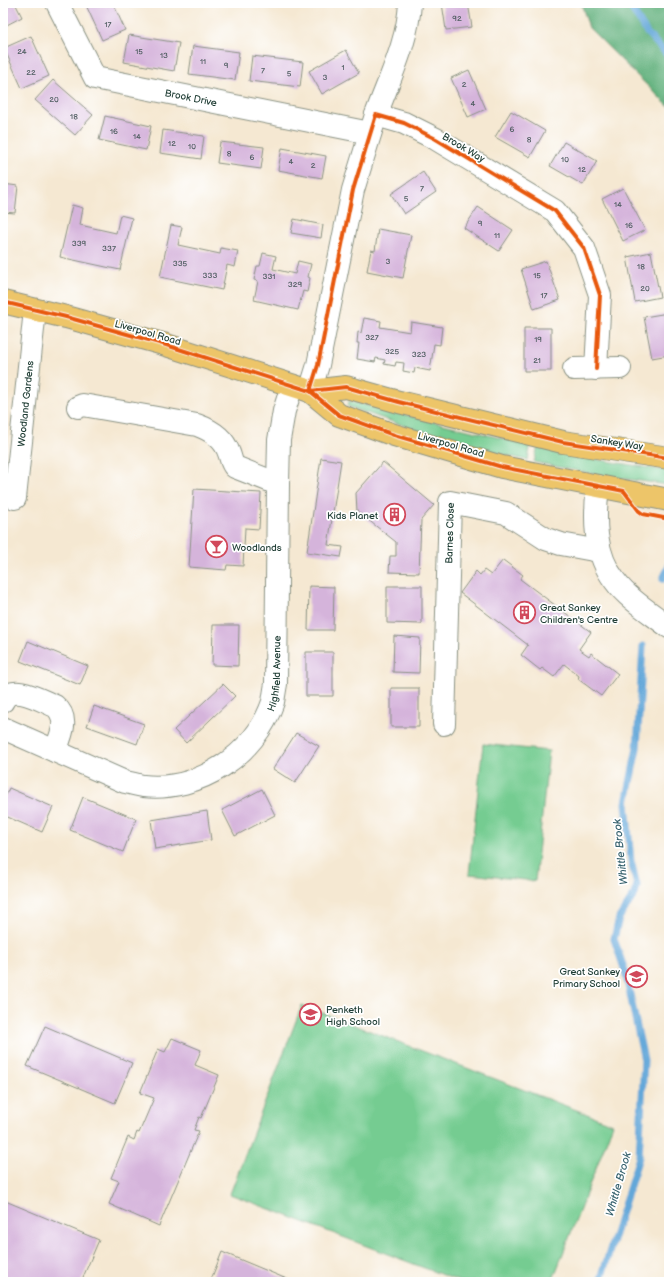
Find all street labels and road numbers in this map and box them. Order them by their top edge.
street label: Brook Drive [164,87,218,109]
street label: Brook Way [440,130,487,165]
street label: Liverpool Road [113,318,182,348]
street label: Woodland Gardens [16,360,37,447]
street label: Liverpool Road [416,430,485,460]
street label: Sankey Way [590,433,644,453]
street label: Barnes Close [443,502,457,564]
street label: Highfield Avenue [265,635,283,713]

